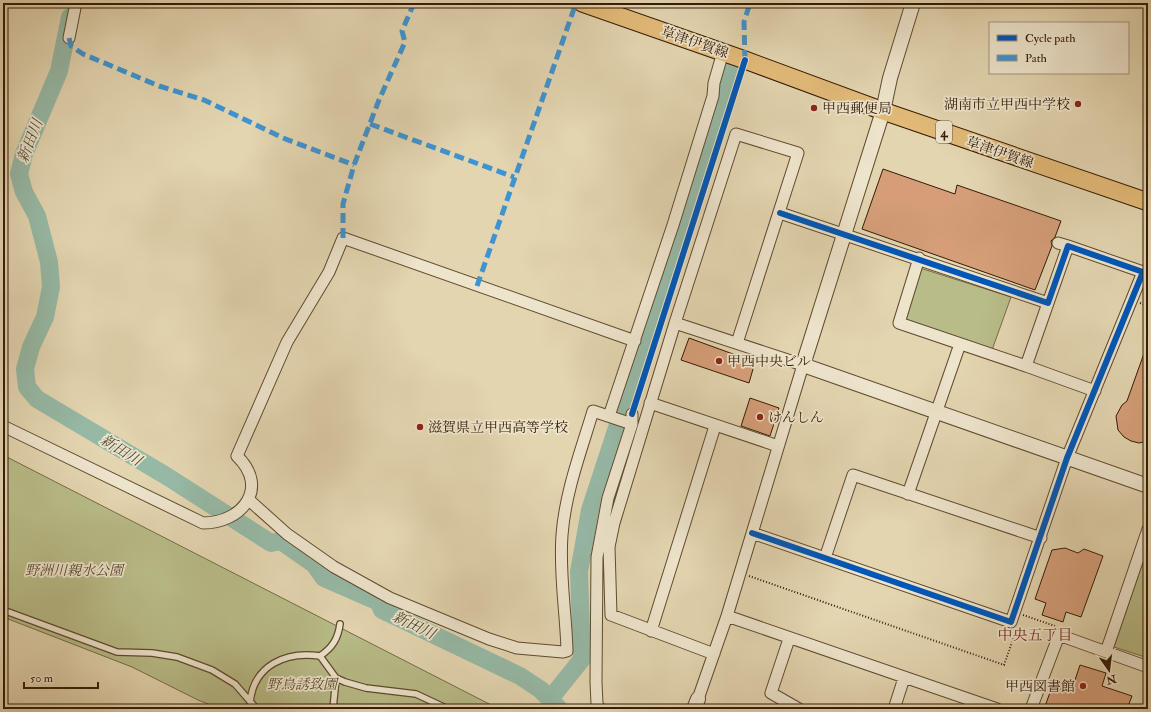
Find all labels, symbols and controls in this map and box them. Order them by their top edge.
legend [989,22,1129,74]
street label: 草津伊賀線 [659,23,731,62]
text: Cycle path [1025,31,1076,46]
text: Path [1025,51,1048,66]
place label: 湖南市立甲西中学校 [944,96,1070,113]
marker: 湖南市立甲西中学校 [1073,99,1083,109]
place label: 甲西郵便局 [822,100,892,117]
marker: 甲西郵便局 [809,103,819,113]
water label: 新田川 [14,115,48,166]
road number: 4 [936,121,952,143]
street label: 草津伊賀線 [964,133,1036,172]
place label: 甲西中央ビル [727,353,811,370]
marker: 甲西中央ビル [714,356,724,366]
place label: けんしん [768,409,824,426]
marker: けんしん [755,412,765,422]
place label: 滋賀県立甲西高等学校 [428,419,568,436]
marker: 滋賀県立甲西高等学校 [415,422,425,432]
water label: 新田川 [97,430,147,471]
park label: 野洲川親水公園 [25,562,125,579]
water label: 新田川 [389,607,440,645]
district label: 中央五丁目 [997,626,1073,645]
north arrow [1089,650,1129,690]
scale bar [24,664,98,690]
text: 50 m [30,671,54,686]
text: N [1104,671,1119,687]
park label: 野鳥誘致園 [267,676,339,693]
place label: 甲西図書館 [1005,678,1075,695]
marker: 甲西図書館 [1078,681,1088,691]

